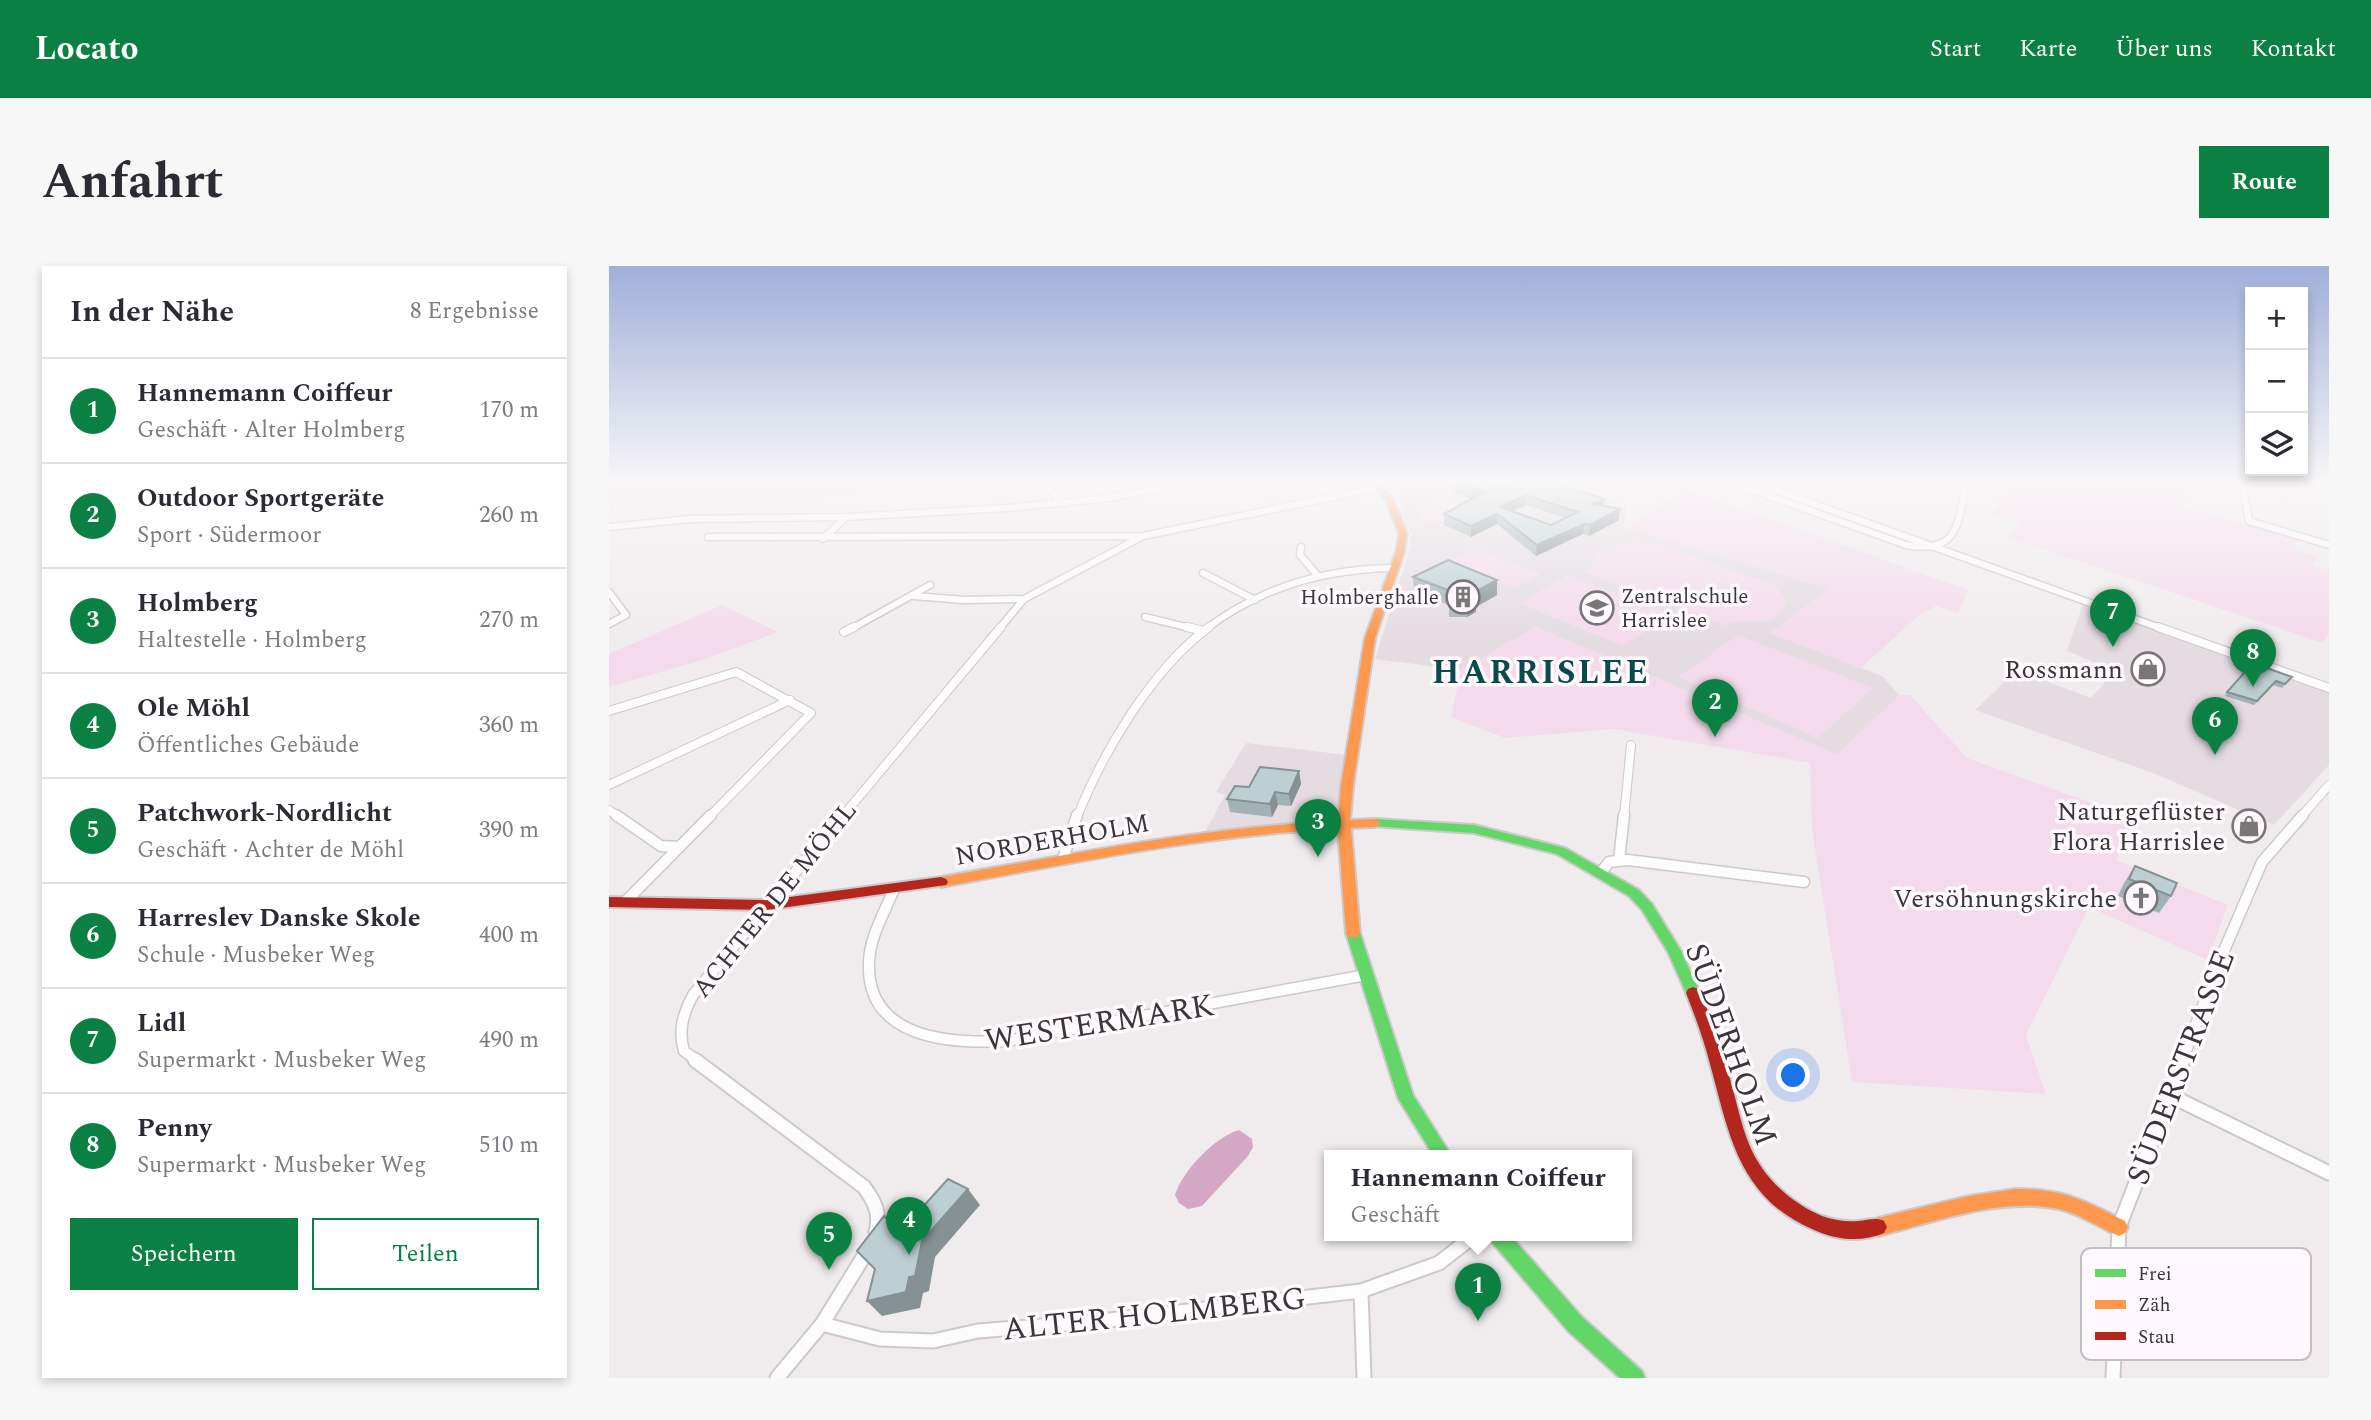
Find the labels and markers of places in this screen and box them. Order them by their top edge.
building icon: Holmberghalle [1444,578,1482,616]
place label: Zentralschule Harrislee [1621,581,1749,637]
place label: Holmberghalle [1300,582,1439,614]
school or university icon: Zentralschule Harrislee [1578,589,1616,627]
pin: 7 [2090,589,2136,647]
pin: 8 [2230,629,2276,687]
place label: Rossmann [2004,650,2123,690]
shop icon: Rossmann [2129,650,2167,688]
pin: 2 [1692,679,1738,737]
pin: 6 [2192,697,2238,755]
place label: Naturgeflüster Flora Harrislee [2051,792,2225,862]
pin: 3 [1295,799,1341,857]
shop icon: Naturgeflüster Flora Harrislee [2230,807,2268,845]
place label: Versöhnungskirche [1893,879,2117,919]
church icon: Versöhnungskirche [2122,879,2160,917]
pin: 4 [886,1197,932,1255]
pin: 5 [806,1212,852,1270]
pin: 1 [1455,1263,1501,1321]

